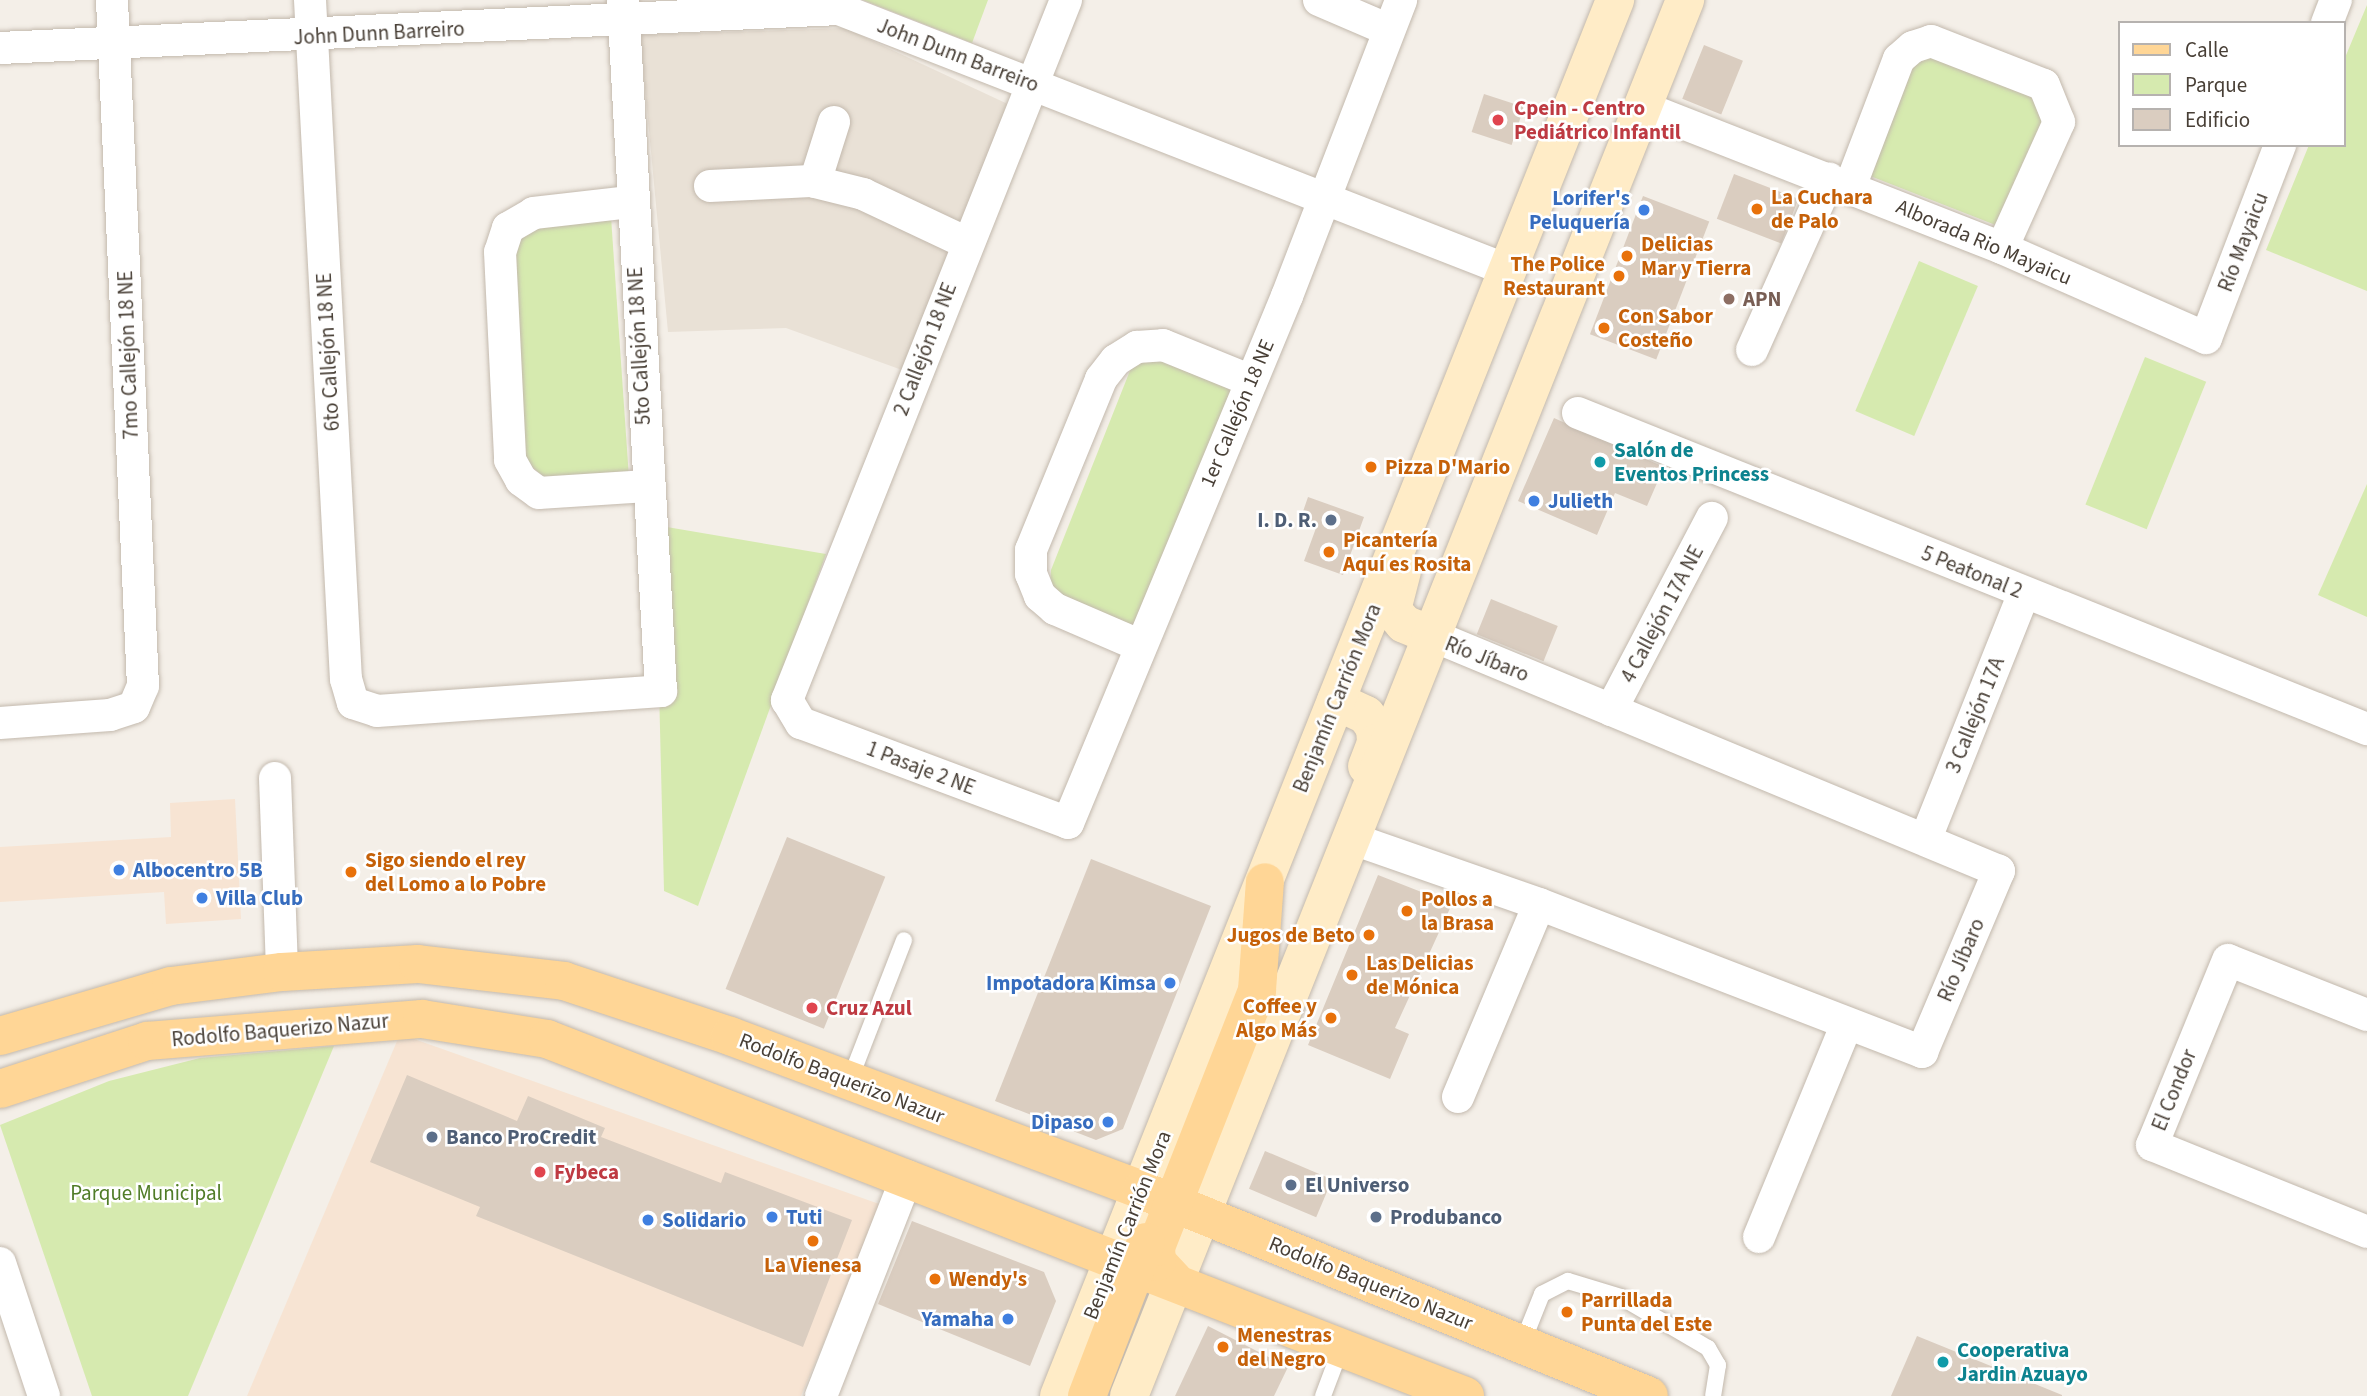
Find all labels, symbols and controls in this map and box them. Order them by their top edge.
street label: John Dunn Barreiro [873,13,1043,97]
street label: John Dunn Barreiro [293,16,465,50]
legend [2118,21,2346,147]
text: Calle [2185,35,2229,65]
text: Parque [2185,70,2247,100]
place label: Cpein - Centro Pediátrico Infantil [1514,95,1681,145]
text: Edificio [2185,105,2250,135]
marker: Cpein - Centro Pediátrico Infantil [1488,110,1508,130]
place label: La Cuchara de Palo [1771,184,1873,234]
place label: Lorifer's Peluquería [1529,185,1630,235]
street label: Río Mayaicu [2212,189,2274,295]
street label: Alborada Rio Mayaicu [1892,194,2076,290]
marker: La Cuchara de Palo [1749,201,1765,217]
marker: Lorifer's Peluquería [1636,202,1652,218]
place label: Delicias Mar y Tierra [1641,231,1751,281]
marker: Delicias Mar y Tierra [1619,248,1635,264]
place label: The Police Restaurant [1503,251,1605,301]
street label: 5to Callejón 18 NE [622,266,656,426]
marker: The Police Restaurant [1611,268,1627,284]
street label: 7mo Callejón 18 NE [112,270,144,440]
street label: 6to Callejón 18 NE [311,272,345,432]
street label: 2 Callejón 18 NE [888,279,962,419]
place label: APN [1743,286,1782,312]
marker: APN [1721,291,1737,307]
place label: Con Sabor Costeño [1618,303,1713,353]
marker: Con Sabor Costeño [1596,320,1612,336]
street label: 1er Callejón 18 NE [1195,335,1279,491]
place label: Salón de Eventos Princess [1614,437,1769,487]
place label: Pizza D'Mario [1385,454,1510,480]
marker: Salón de Eventos Princess [1592,454,1608,470]
marker: Pizza D'Mario [1363,459,1379,475]
place label: Julieth [1548,488,1613,514]
marker: Julieth [1526,493,1542,509]
place label: I. D. R. [1257,507,1317,533]
marker: I. D. R. [1323,512,1339,528]
place label: Picantería Aquí es Rosita [1343,527,1471,577]
street label: 5 Peatonal 2 [1918,540,2026,604]
street label: 4 Callejón 17A NE [1615,541,1709,687]
marker: Picantería Aquí es Rosita [1321,544,1337,560]
street label: Benjamín Carrión Mora [1288,600,1386,796]
street label: Río Jíbaro [1441,631,1533,687]
street label: 3 Callejón 17A [1940,653,2010,777]
street label: 1 Pasaje 2 NE [863,736,979,800]
place label: Sigo siendo el rey del Lomo a lo Pobre [365,847,546,897]
place label: Albocentro 5B [133,857,263,883]
marker: Albocentro 5B [111,862,127,878]
marker: Sigo siendo el rey del Lomo a lo Pobre [343,864,359,880]
place label: Villa Club [216,885,303,911]
place label: Pollos a la Brasa [1421,886,1494,936]
marker: Villa Club [194,890,210,906]
marker: Pollos a la Brasa [1399,903,1415,919]
street label: Río Jíbaro [1932,914,1990,1006]
place label: Jugos de Beto [1227,922,1355,948]
marker: Jugos de Beto [1361,927,1377,943]
place label: Las Delicias de Mónica [1366,950,1473,1000]
marker: Las Delicias de Mónica [1344,967,1360,983]
place label: Impotadora Kimsa [986,970,1156,996]
marker: Impotadora Kimsa [1162,975,1178,991]
place label: Coffee y Algo Más [1236,993,1317,1043]
place label: Cruz Azul [826,995,912,1021]
marker: Cruz Azul [804,1000,820,1016]
street label: Rodolfo Baquerizo Nazur [170,1008,390,1052]
marker: Coffee y Algo Más [1323,1010,1339,1026]
street label: Rodolfo Baquerizo Nazur [736,1027,948,1129]
street label: El Condor [2146,1046,2202,1134]
place label: Dipaso [1031,1109,1094,1135]
marker: Dipaso [1100,1114,1116,1130]
place label: Banco ProCredit [446,1124,596,1150]
street label: Benjamín Carrión Mora [1078,1127,1176,1323]
marker: Banco ProCredit [424,1129,440,1145]
place label: Fybeca [554,1159,619,1185]
marker: Fybeca [532,1164,548,1180]
place label: El Universo [1305,1172,1409,1198]
marker: El Universo [1283,1177,1299,1193]
park label: Parque Municipal [70,1180,222,1206]
place label: Tuti [786,1204,823,1230]
place label: Produbanco [1390,1204,1502,1230]
place label: Solidario [662,1207,746,1233]
marker: Tuti [764,1209,780,1225]
marker: Produbanco [1368,1209,1384,1225]
marker: Solidario [640,1212,656,1228]
street label: Rodolfo Baquerizo Nazur [1265,1231,1477,1335]
marker: La Vienesa [805,1233,821,1249]
place label: La Vienesa [764,1252,862,1278]
place label: Wendy's [949,1266,1027,1292]
marker: Wendy's [927,1271,943,1287]
place label: Parrillada Punta del Este [1581,1287,1712,1337]
marker: Parrillada Punta del Este [1559,1304,1575,1320]
place label: Yamaha [921,1306,994,1332]
marker: Yamaha [1000,1311,1016,1327]
place label: Menestras del Negro [1237,1322,1332,1372]
place label: Cooperativa Jardin Azuayo [1957,1337,2088,1387]
marker: Menestras del Negro [1215,1339,1231,1355]
marker: Cooperativa Jardin Azuayo [1935,1354,1951,1370]

